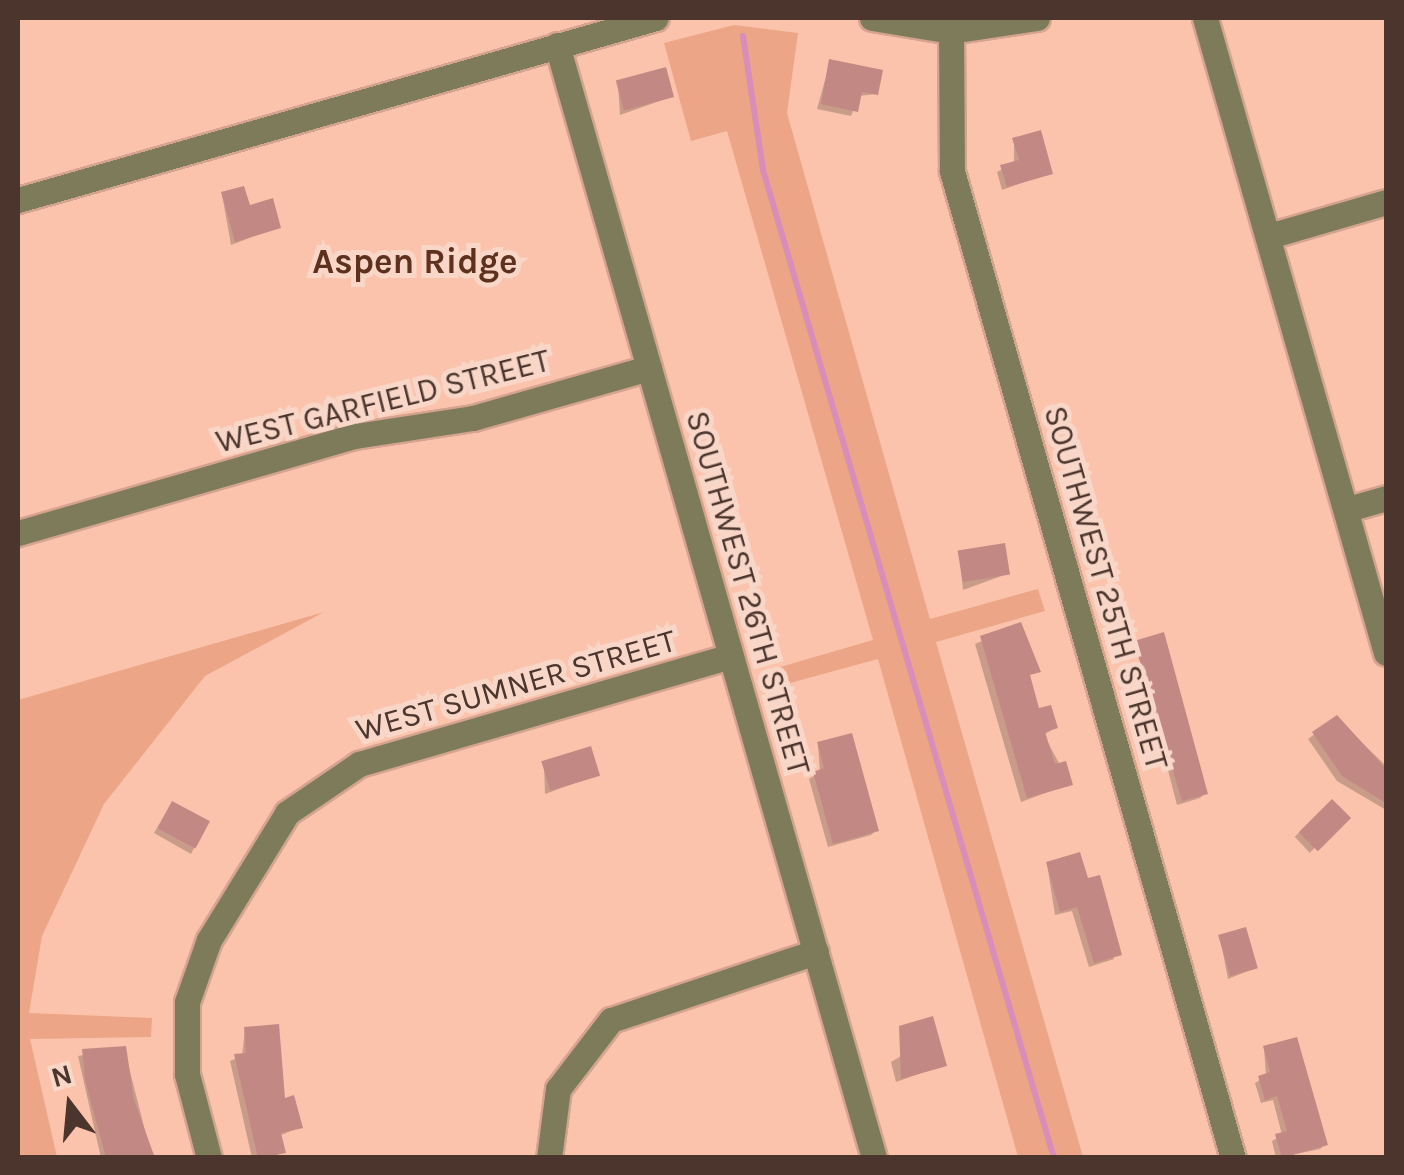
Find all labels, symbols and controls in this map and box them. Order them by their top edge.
district label: Aspen Ridge [312,241,518,283]
street label: WEST GARFIELD STREET [212,342,554,462]
street label: SOUTHWEST 25TH STREET [1035,402,1175,774]
street label: SOUTHWEST 26TH STREET [677,407,817,779]
street label: WEST SUMNER STREET [352,622,680,750]
north arrow [20,1055,120,1155]
text: N [47,1057,76,1094]

